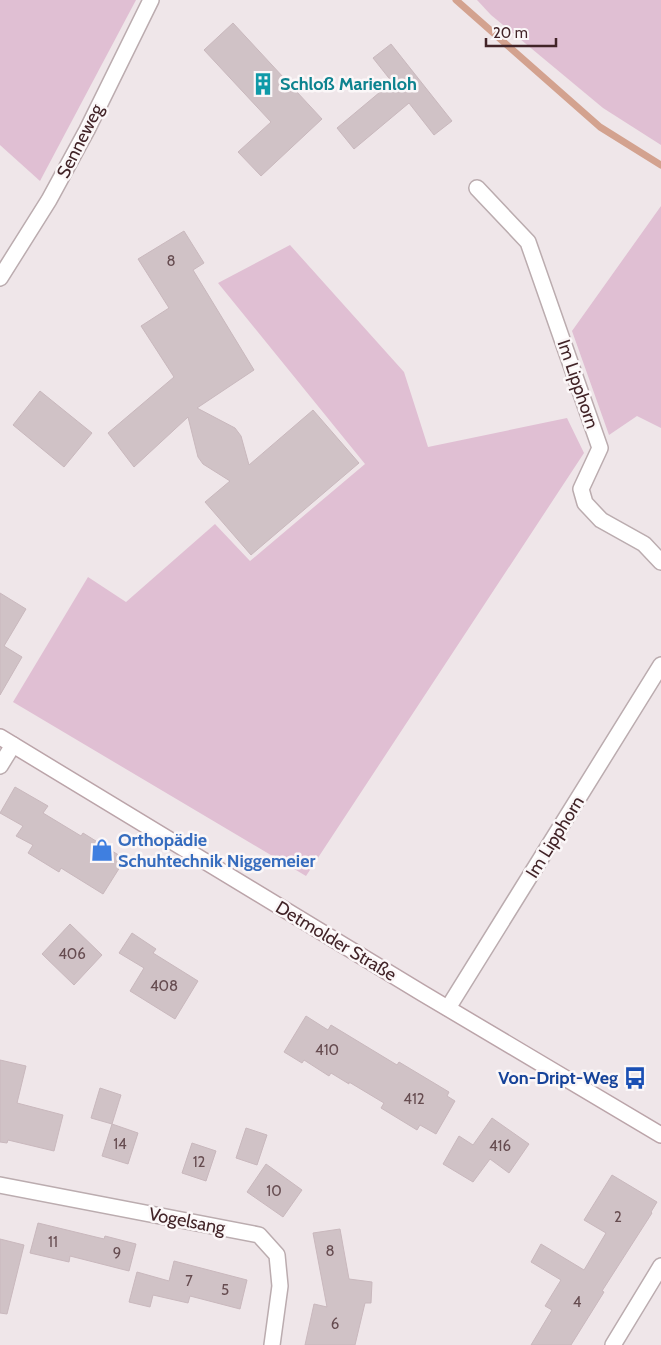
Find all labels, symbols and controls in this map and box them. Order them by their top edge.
scale bar [486,15,556,47]
text: 20 m [493,24,528,42]
building icon: Schloß Marienloh [250,71,276,97]
place label: Schloß Marienloh [280,73,417,95]
street label: Senneweg [52,99,108,182]
house number: 8 [166,252,176,270]
street label: Im Lipphorn [553,337,603,431]
street label: Im Lipphorn [521,792,589,882]
place label: Orthopädie Schuhtechnik Niggemeier [118,829,315,872]
shop icon: Orthopädie Schuhtechnik Niggemeier [89,837,115,863]
street label: Detmolder Straße [272,896,400,986]
house number: 406 [58,945,86,963]
house number: 408 [150,977,178,995]
house number: 410 [315,1041,339,1059]
bus stop icon: Von-Dript-Weg [622,1065,648,1091]
place label: Von-Dript-Weg [498,1067,618,1089]
house number: 412 [403,1090,425,1108]
house number: 14 [113,1135,127,1153]
house number: 416 [489,1137,511,1155]
house number: 12 [193,1153,206,1171]
house number: 10 [266,1182,282,1200]
street label: Vogelsang [147,1203,228,1239]
house number: 2 [614,1208,622,1226]
house number: 11 [48,1233,58,1251]
house number: 8 [325,1242,335,1260]
house number: 9 [113,1244,121,1262]
house number: 7 [185,1272,193,1290]
house number: 5 [221,1281,229,1299]
house number: 4 [573,1293,582,1311]
house number: 6 [331,1315,339,1333]

